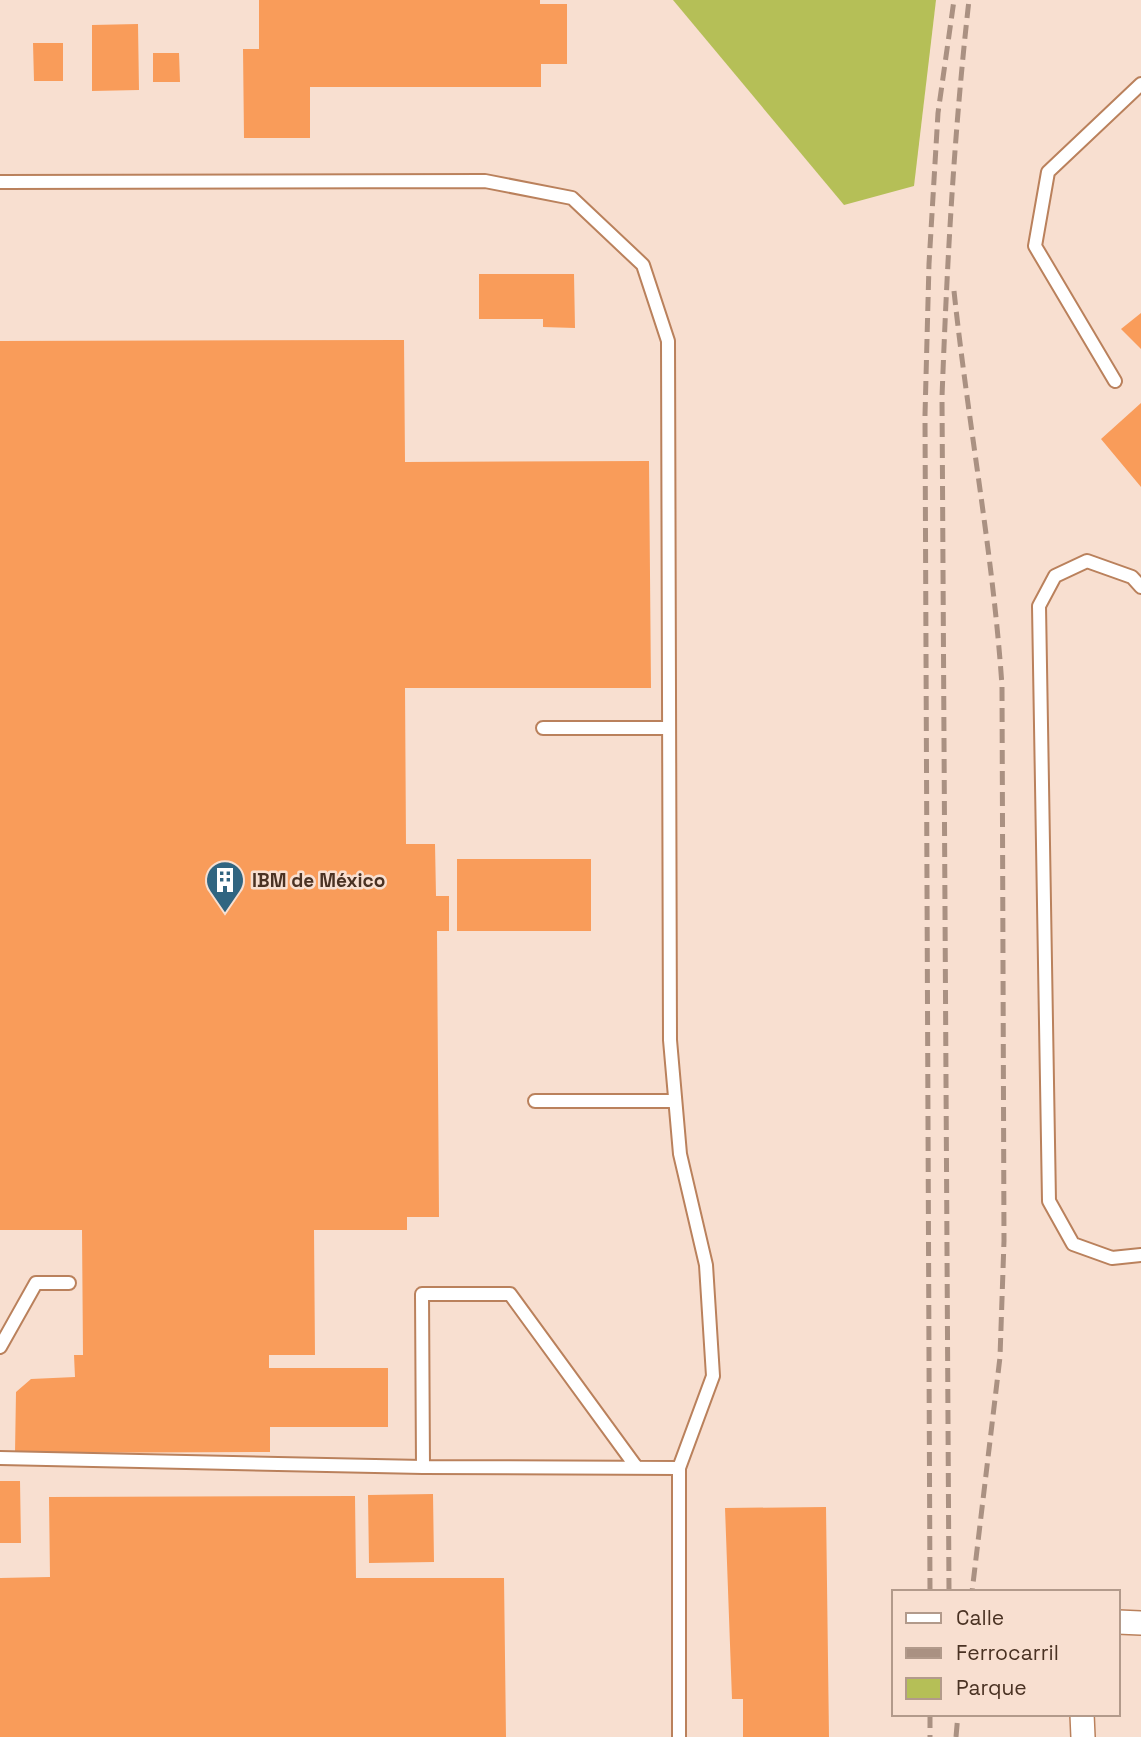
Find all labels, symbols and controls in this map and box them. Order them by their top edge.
building icon: IBM de México [204,859,246,914]
place label: IBM de México [252,868,385,893]
legend [892,1590,1120,1716]
text: Calle [956,1604,1004,1631]
text: Ferrocarril [956,1639,1059,1666]
text: Parque [956,1674,1027,1701]

